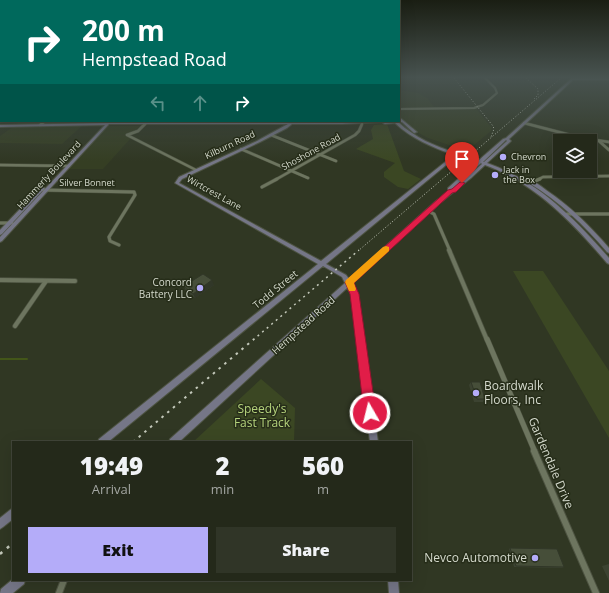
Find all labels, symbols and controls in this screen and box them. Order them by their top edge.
text: 200 m [82,11,165,49]
icon: right [16,16,68,68]
text: Hempstead Road [82,47,227,71]
icon: left [147,92,169,114]
icon: ahead [189,92,211,114]
icon: right [231,92,253,114]
street label: Kilburn Road [203,127,257,162]
street label: Shoshone Road [279,130,343,173]
map controls [553,134,597,178]
button: layers [553,134,597,178]
street label: Hammerly Boulevard [14,138,84,212]
pin [445,142,479,183]
icon: arrive [451,148,473,170]
place label: Chevron [511,150,546,163]
marker: Chevron [498,152,508,162]
place label: Jack in the Box [502,163,535,186]
marker: Jack in the Box [490,170,500,180]
street label: Wirtcrest Lane [185,172,244,213]
street label: Silver Bonnet [59,176,115,189]
street label: Todd Street [249,266,301,312]
place label: Concord Battery LLC [139,275,192,301]
marker: Concord Battery LLC [195,283,205,293]
street label: Hempstead Road [268,293,338,357]
place label: Boardwalk Floors, Inc [484,377,544,408]
marker: Boardwalk Floors, Inc [471,388,481,398]
position arrow [349,392,391,434]
park label: Speedy's Fast Track [234,400,291,431]
street label: Gardendale Drive [524,414,579,511]
text: 19:49 [80,449,143,482]
text: 2 [215,449,230,482]
text: 560 [302,449,344,482]
text: Arrival [92,480,131,498]
text: min [211,480,234,498]
text: m [317,480,329,498]
button: Exit [28,527,208,573]
button: Share [216,527,396,573]
place label: Nevco Automotive [424,549,527,566]
marker: Nevco Automotive [530,553,540,563]

